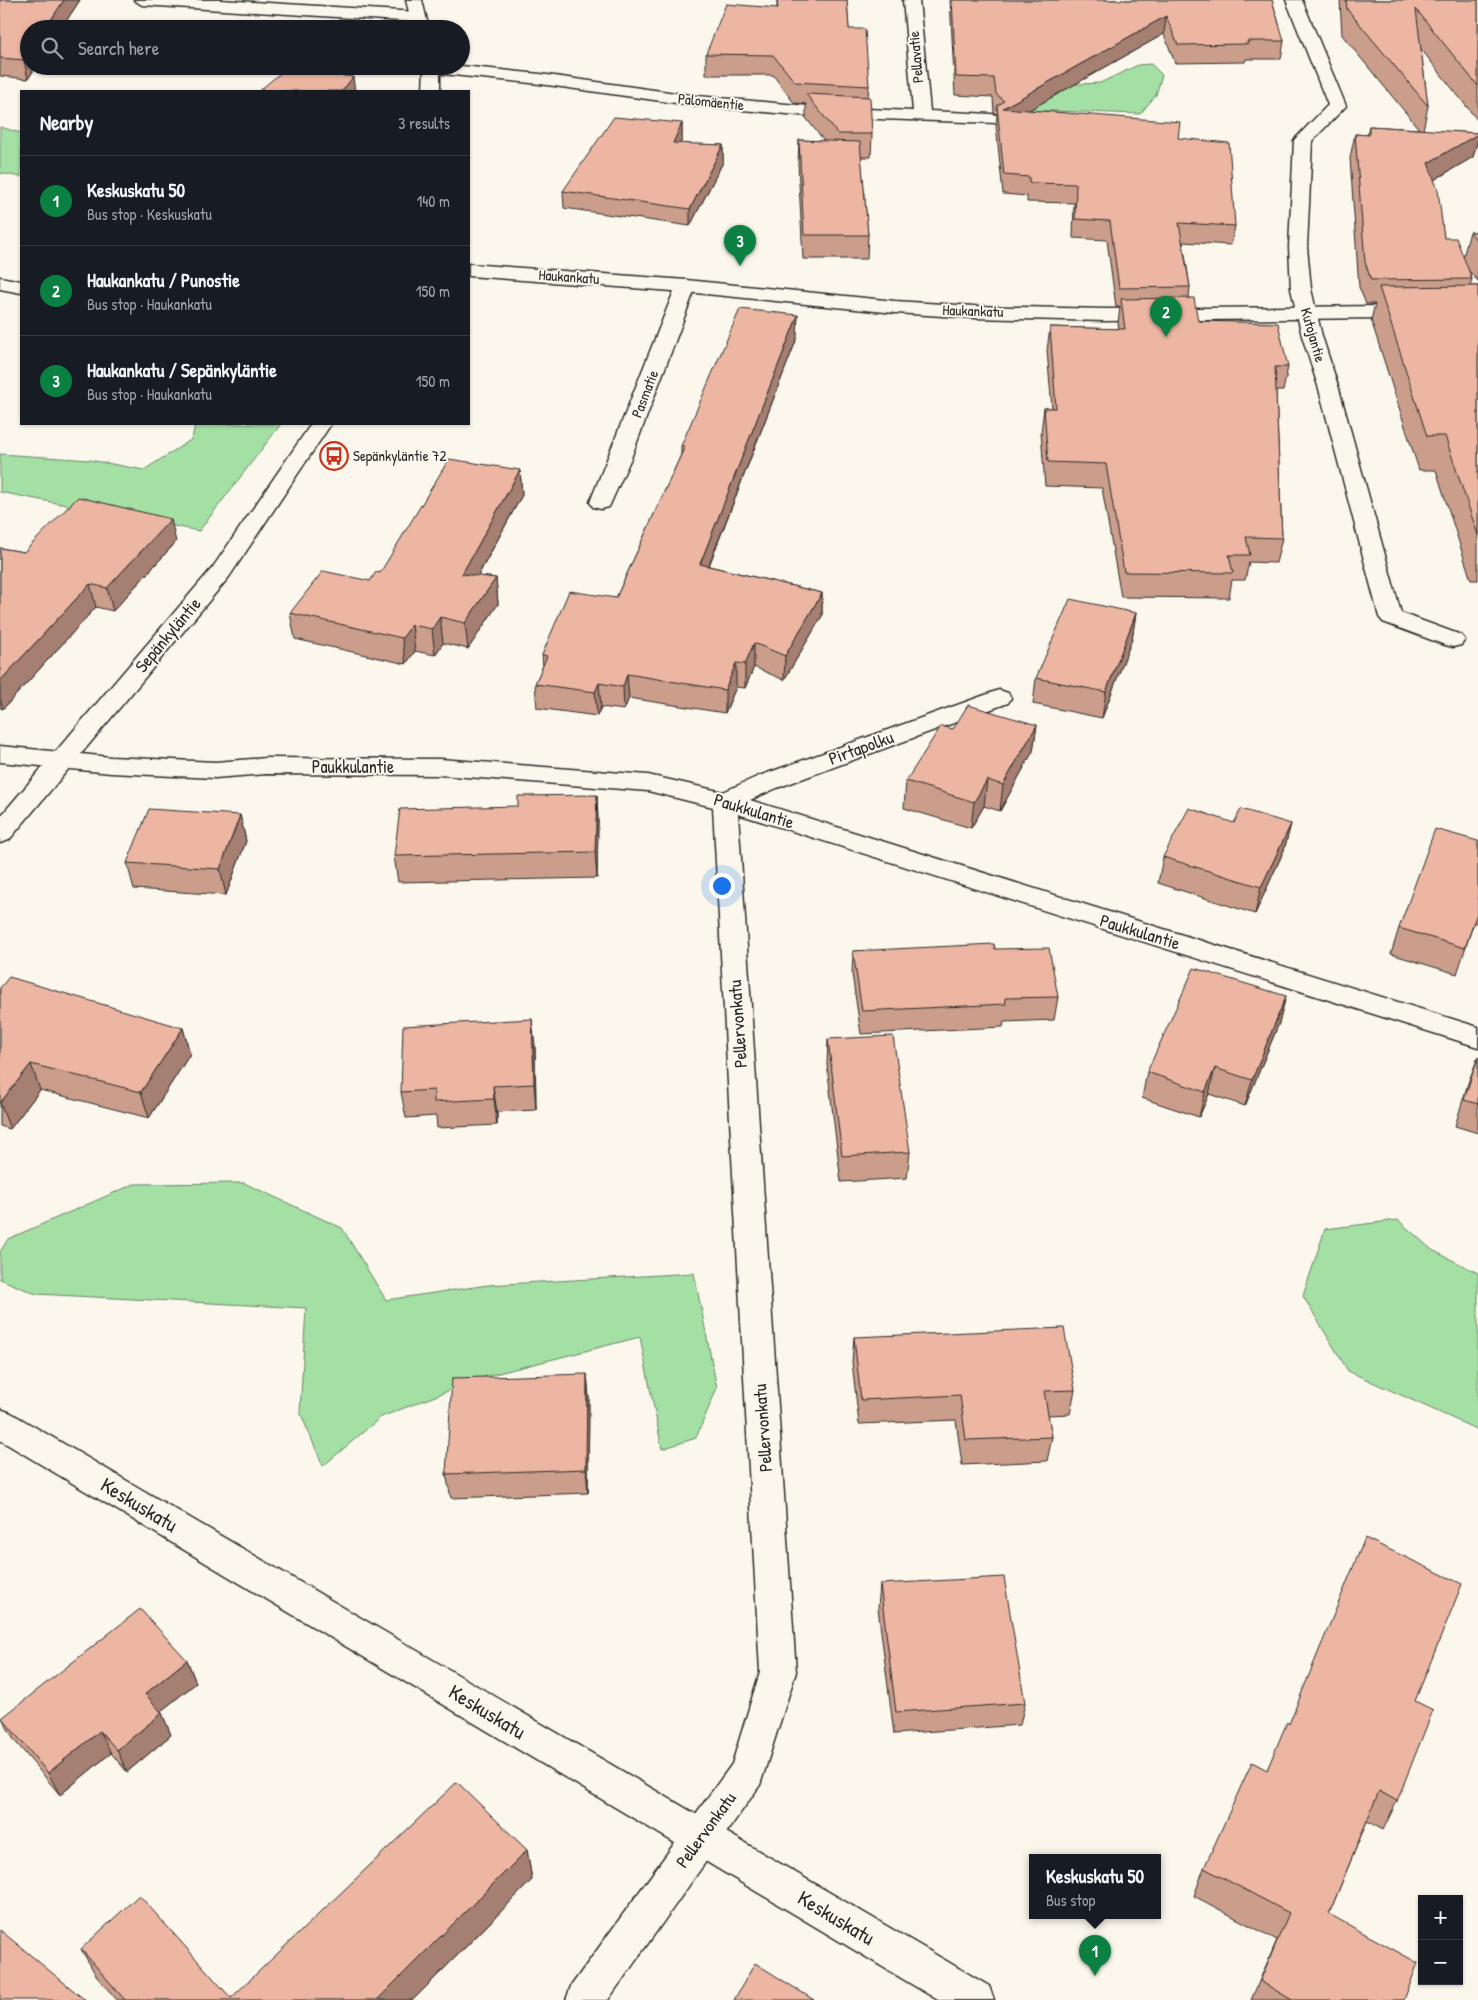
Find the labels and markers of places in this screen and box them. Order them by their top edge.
pin: 3 [724,225,756,266]
pin: 2 [1150,296,1182,337]
bus stop icon: Sepänkyläntie 72 [319,441,349,471]
place label: Sepänkyläntie 72 [353,445,447,466]
pin: 1 [1079,1935,1111,1976]

